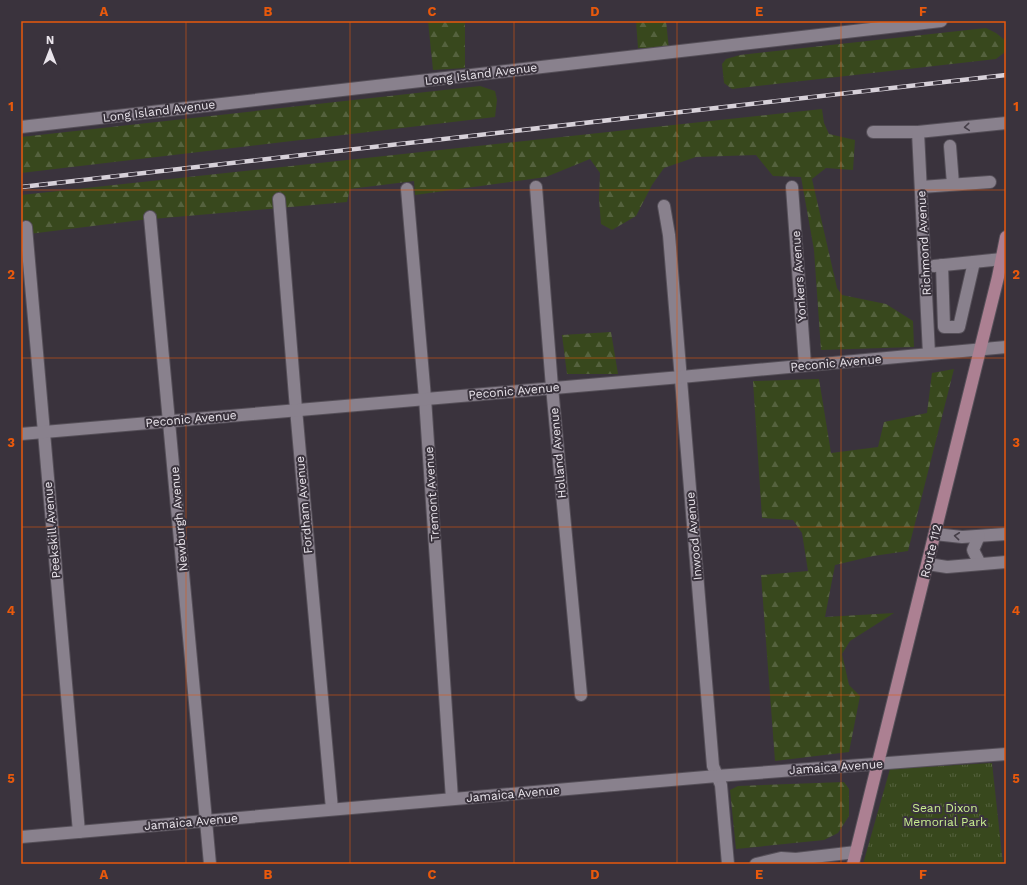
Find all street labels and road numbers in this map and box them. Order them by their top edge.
street label: Long Island Avenue [424,60,538,88]
street label: Long Island Avenue [102,97,216,125]
street label: Richmond Avenue [914,190,934,296]
street label: Yonkers Avenue [789,230,809,322]
street label: Peconic Avenue [790,352,882,374]
street label: Peconic Avenue [468,380,560,402]
street label: Holland Avenue [547,407,569,499]
street label: Peconic Avenue [145,408,237,430]
street label: Tremont Avenue [422,446,442,542]
street label: Fordham Avenue [293,456,315,554]
street label: Newburgh Avenue [167,466,191,572]
street label: Peekskill Avenue [41,481,63,579]
street label: Inwood Avenue [683,491,705,581]
street label: Route 112 [918,523,944,579]
street label: Jamaica Avenue [789,757,883,777]
street label: Jamaica Avenue [466,783,561,805]
street label: Jamaica Avenue [144,811,239,833]

